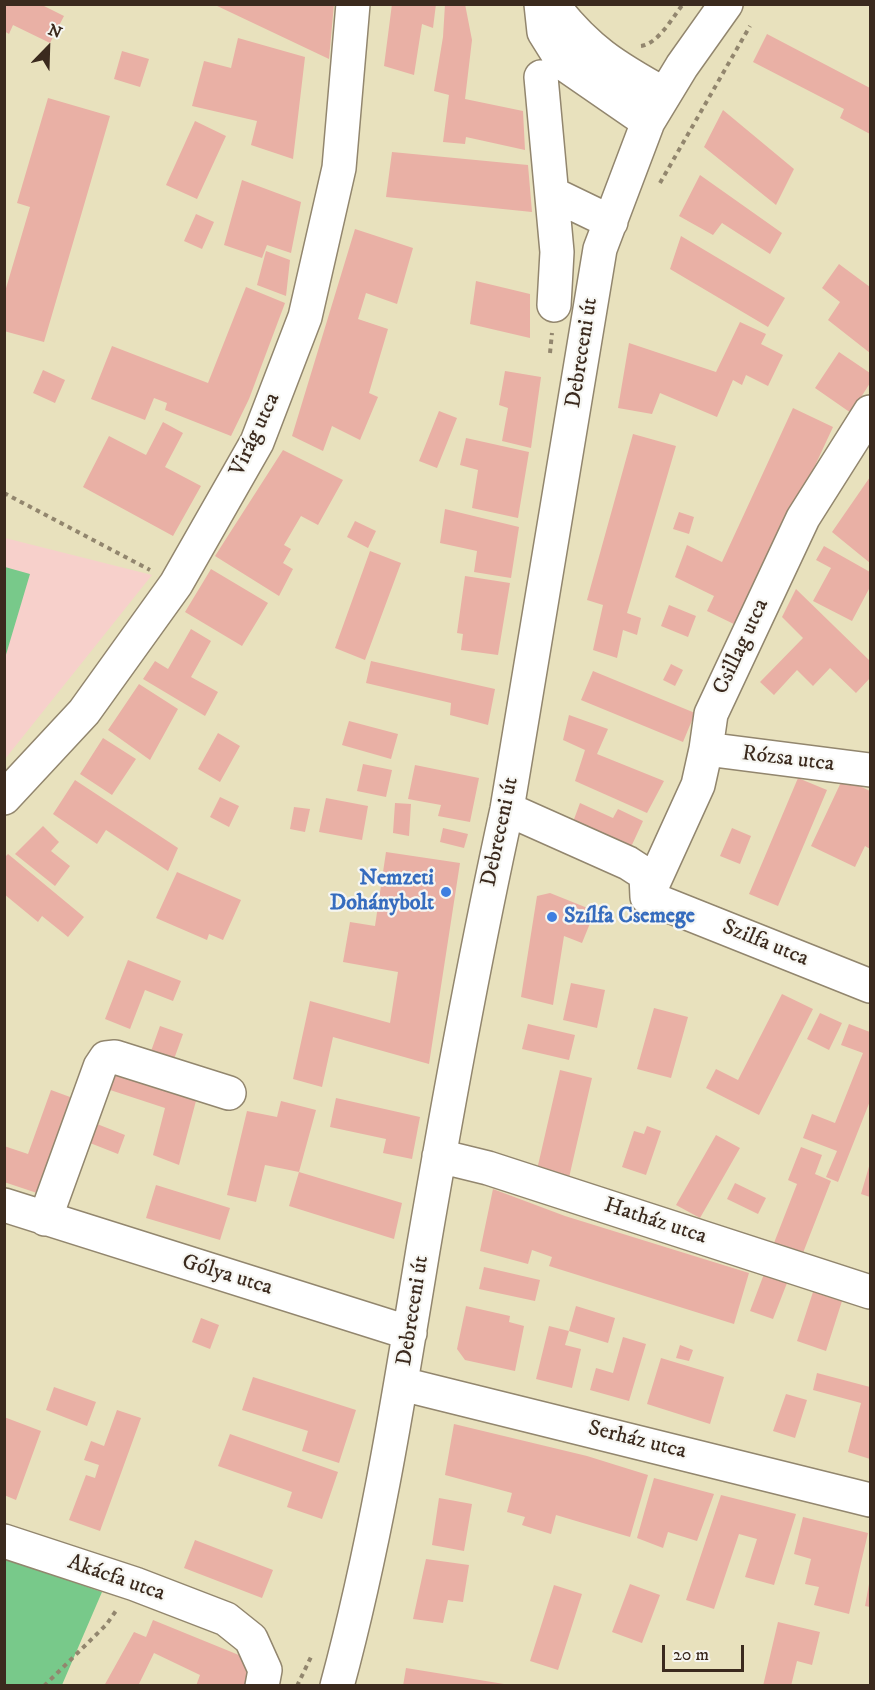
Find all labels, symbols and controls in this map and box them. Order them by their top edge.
north arrow [18,18,78,78]
text: N [45,20,65,43]
street label: Debreceni út [561,296,605,410]
street label: Virág utca [225,389,287,481]
street label: Csillag utca [708,595,776,699]
street label: Rózsa utca [740,741,836,779]
street label: Debreceni út [477,775,525,889]
place label: Nemzeti Dohánybolt [330,866,434,918]
marker: Nemzeti Dohánybolt [439,885,453,899]
place label: Szílfa Csemege [564,904,695,930]
marker: Szílfa Csemege [545,910,559,924]
street label: Szilfa utca [718,915,812,973]
street label: Hatház utca [600,1193,710,1251]
street label: Gólya utca [179,1250,275,1302]
street label: Debreceni út [392,1254,436,1368]
street label: Serház utca [585,1416,689,1466]
street label: Akácfa utca [64,1550,168,1608]
scale bar [665,1633,748,1671]
text: 20 m [673,1644,709,1666]

